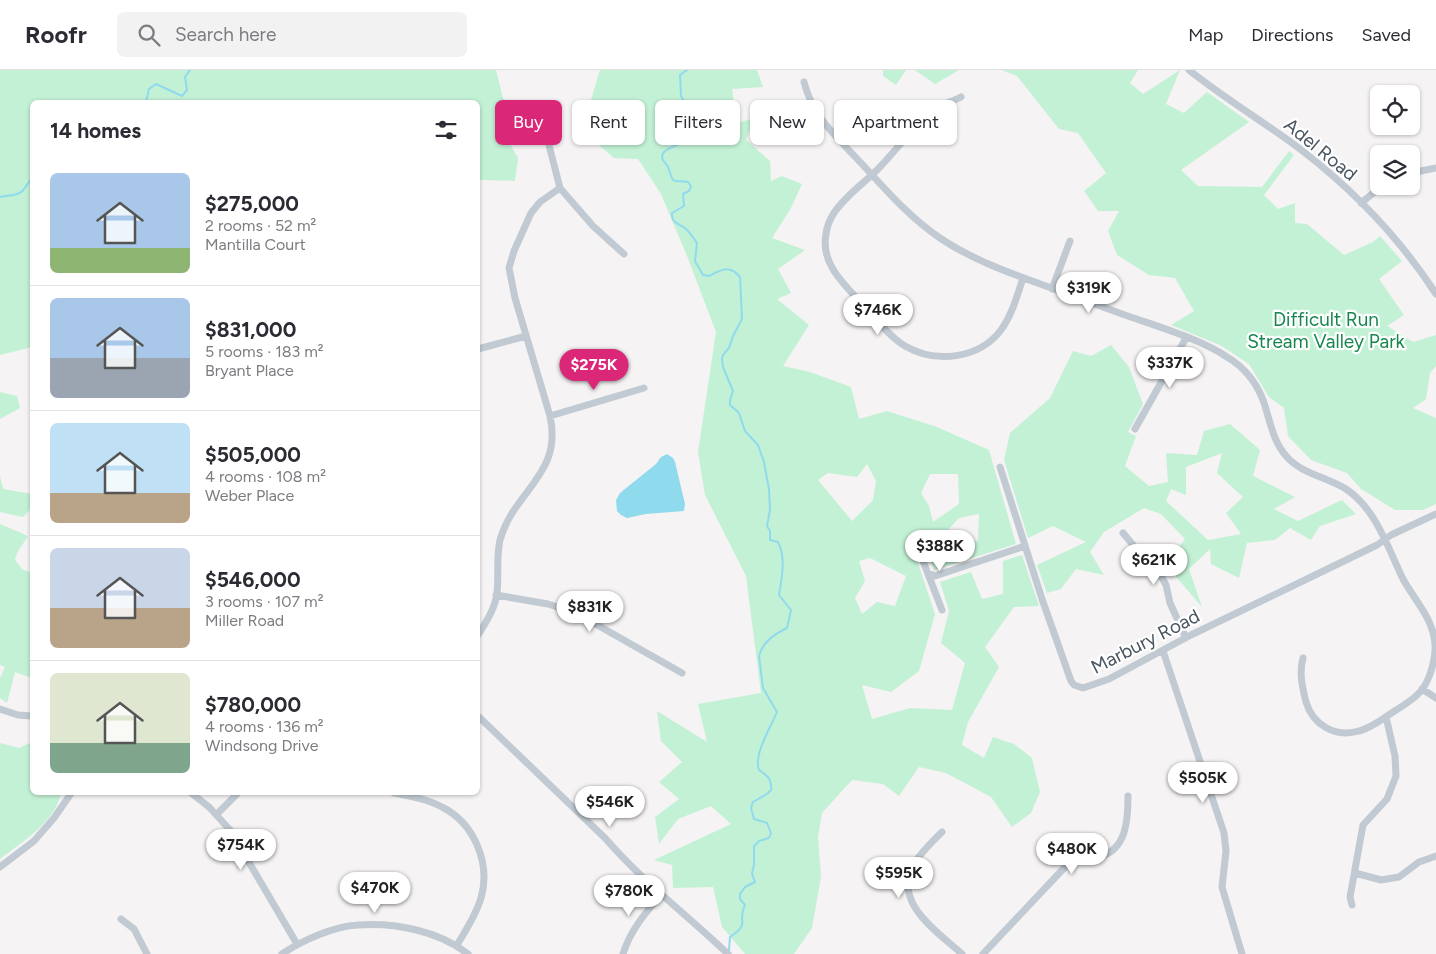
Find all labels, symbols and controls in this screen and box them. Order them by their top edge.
search box [117,12,467,57]
text: Roofr [25,20,87,49]
icon: search [135,21,163,49]
text: Search here [175,23,276,46]
text: Map [1188,24,1223,46]
text: Directions [1251,24,1333,46]
text: Saved [1361,24,1411,46]
map controls [1370,85,1420,195]
button: locate [1370,85,1420,135]
chip: Buy [495,100,562,145]
chip: Rent [572,100,645,145]
chip: Filters [655,100,740,145]
chip: New [750,100,824,145]
chip: Apartment [834,100,957,145]
street label: Adel Road [1280,113,1362,186]
icon: filters [432,116,460,144]
text: 14 homes [50,118,141,143]
button: layers [1370,145,1420,195]
text: $275,000 [205,191,299,216]
icon: home [90,193,150,253]
text: 2 rooms · 52 m² [205,216,316,235]
text: Mantilla Court [205,235,306,254]
pin: $319K [1054,272,1124,314]
text: $319K [1067,278,1111,297]
pin: $746K [843,294,913,336]
text: $746K [854,300,902,319]
park label: Difficult Run Stream Valley Park [1247,308,1406,353]
text: $831,000 [205,317,296,342]
icon: home [90,318,150,378]
text: 5 rooms · 183 m² [205,342,324,361]
pin: $337K [1135,346,1205,389]
pin: $275K [559,348,629,391]
text: $337K [1147,353,1193,372]
text: $275K [571,355,617,374]
text: Bryant Place [205,361,294,380]
text: $505,000 [205,442,301,467]
icon: home [90,443,150,503]
text: 4 rooms · 108 m² [205,467,326,486]
text: Weber Place [205,486,294,505]
pin: $388K [905,530,975,572]
text: $388K [916,536,964,555]
pin: $621K [1119,544,1189,586]
text: $621K [1132,550,1176,569]
text: $546,000 [205,567,301,592]
icon: home [90,568,150,628]
pin: $831K [555,590,625,633]
text: 3 rooms · 107 m² [205,592,323,611]
text: $831K [568,597,612,616]
street label: Marbury Road [1087,604,1203,679]
text: Miller Road [205,611,284,630]
text: $780,000 [205,692,301,717]
icon: home [90,693,150,753]
text: 4 rooms · 136 m² [205,717,324,736]
text: Windsong Drive [205,736,318,755]
pin: $505K [1168,762,1238,804]
text: $505K [1179,768,1227,787]
pin: $546K [575,786,645,828]
text: $546K [586,792,634,811]
pin: $754K [206,828,276,871]
pin: $480K [1037,832,1107,875]
text: $754K [217,835,265,854]
text: $480K [1047,839,1097,858]
pin: $595K [864,856,934,899]
text: $595K [875,863,923,882]
pin: $470K [340,872,410,914]
pin: $780K [594,874,664,917]
text: $470K [351,878,399,897]
text: $780K [605,881,653,900]

